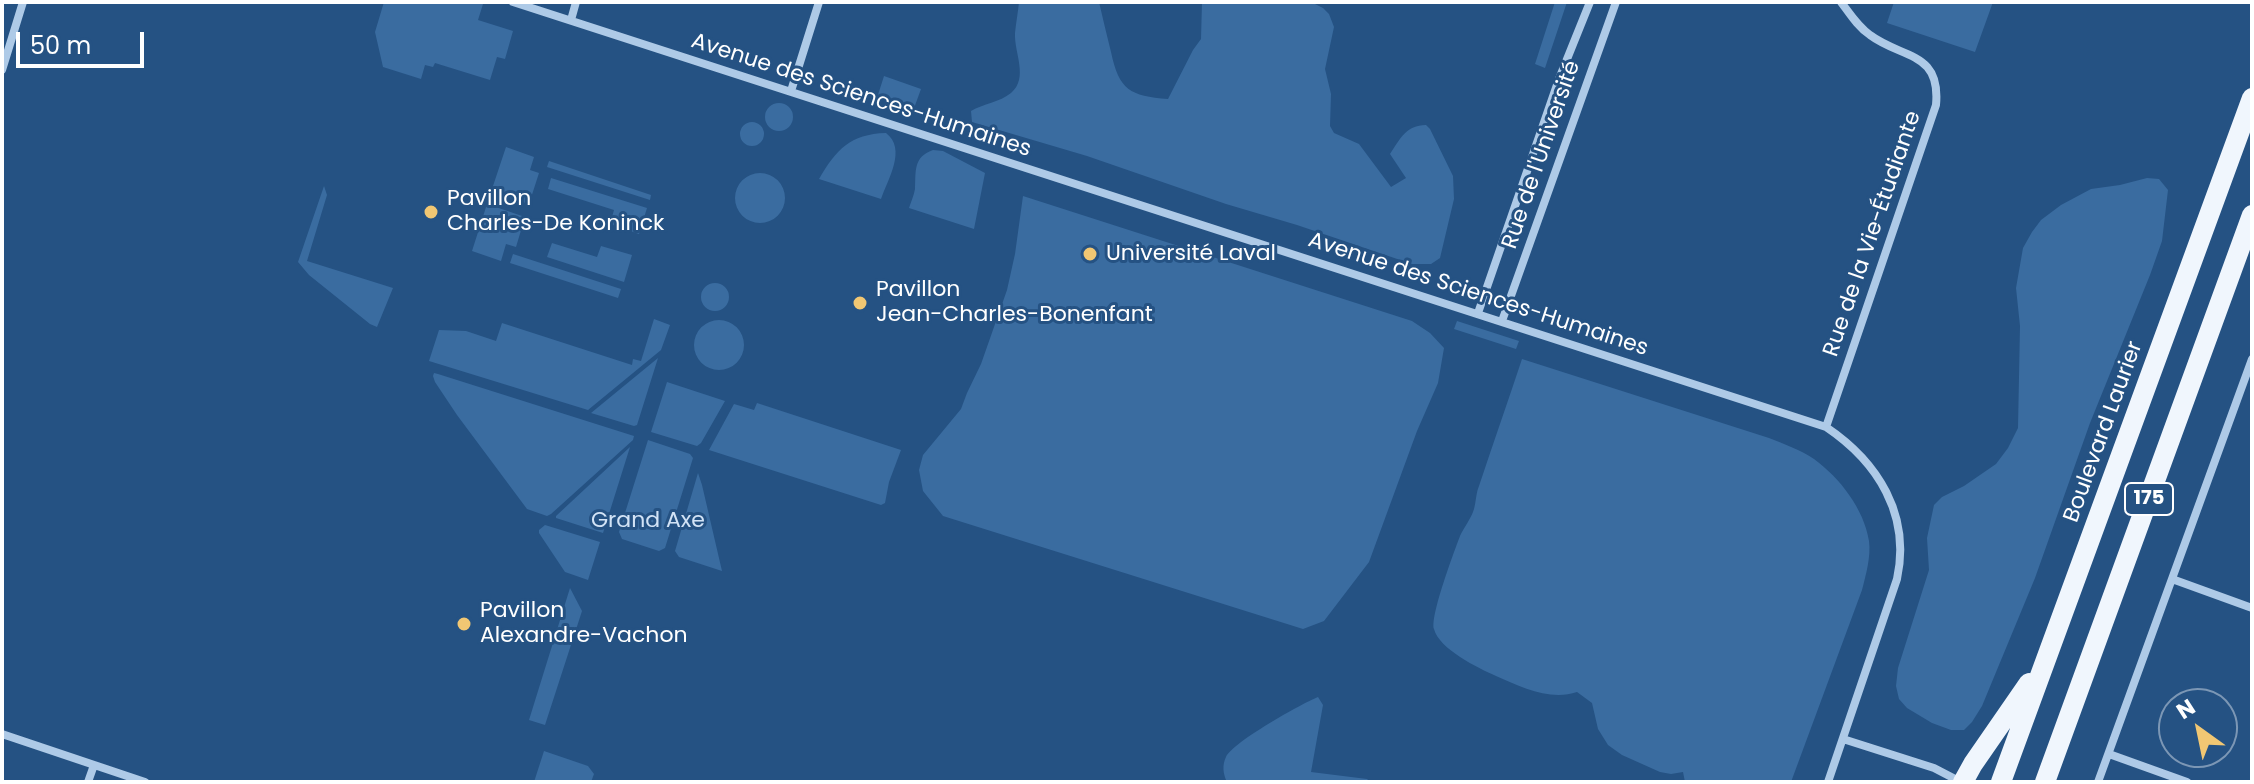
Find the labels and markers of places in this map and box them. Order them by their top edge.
place label: Pavillon Charles-De Koninck [447,186,664,238]
marker: Pavillon Charles-De Koninck [422,203,440,221]
place label: Université Laval [1106,241,1276,267]
marker: Université Laval [1081,245,1099,263]
place label: Pavillon Jean-Charles-Bonenfant [876,277,1153,328]
marker: Pavillon Jean-Charles-Bonenfant [851,294,869,312]
place label: Pavillon Alexandre-Vachon [480,598,688,650]
marker: Pavillon Alexandre-Vachon [455,615,473,633]

